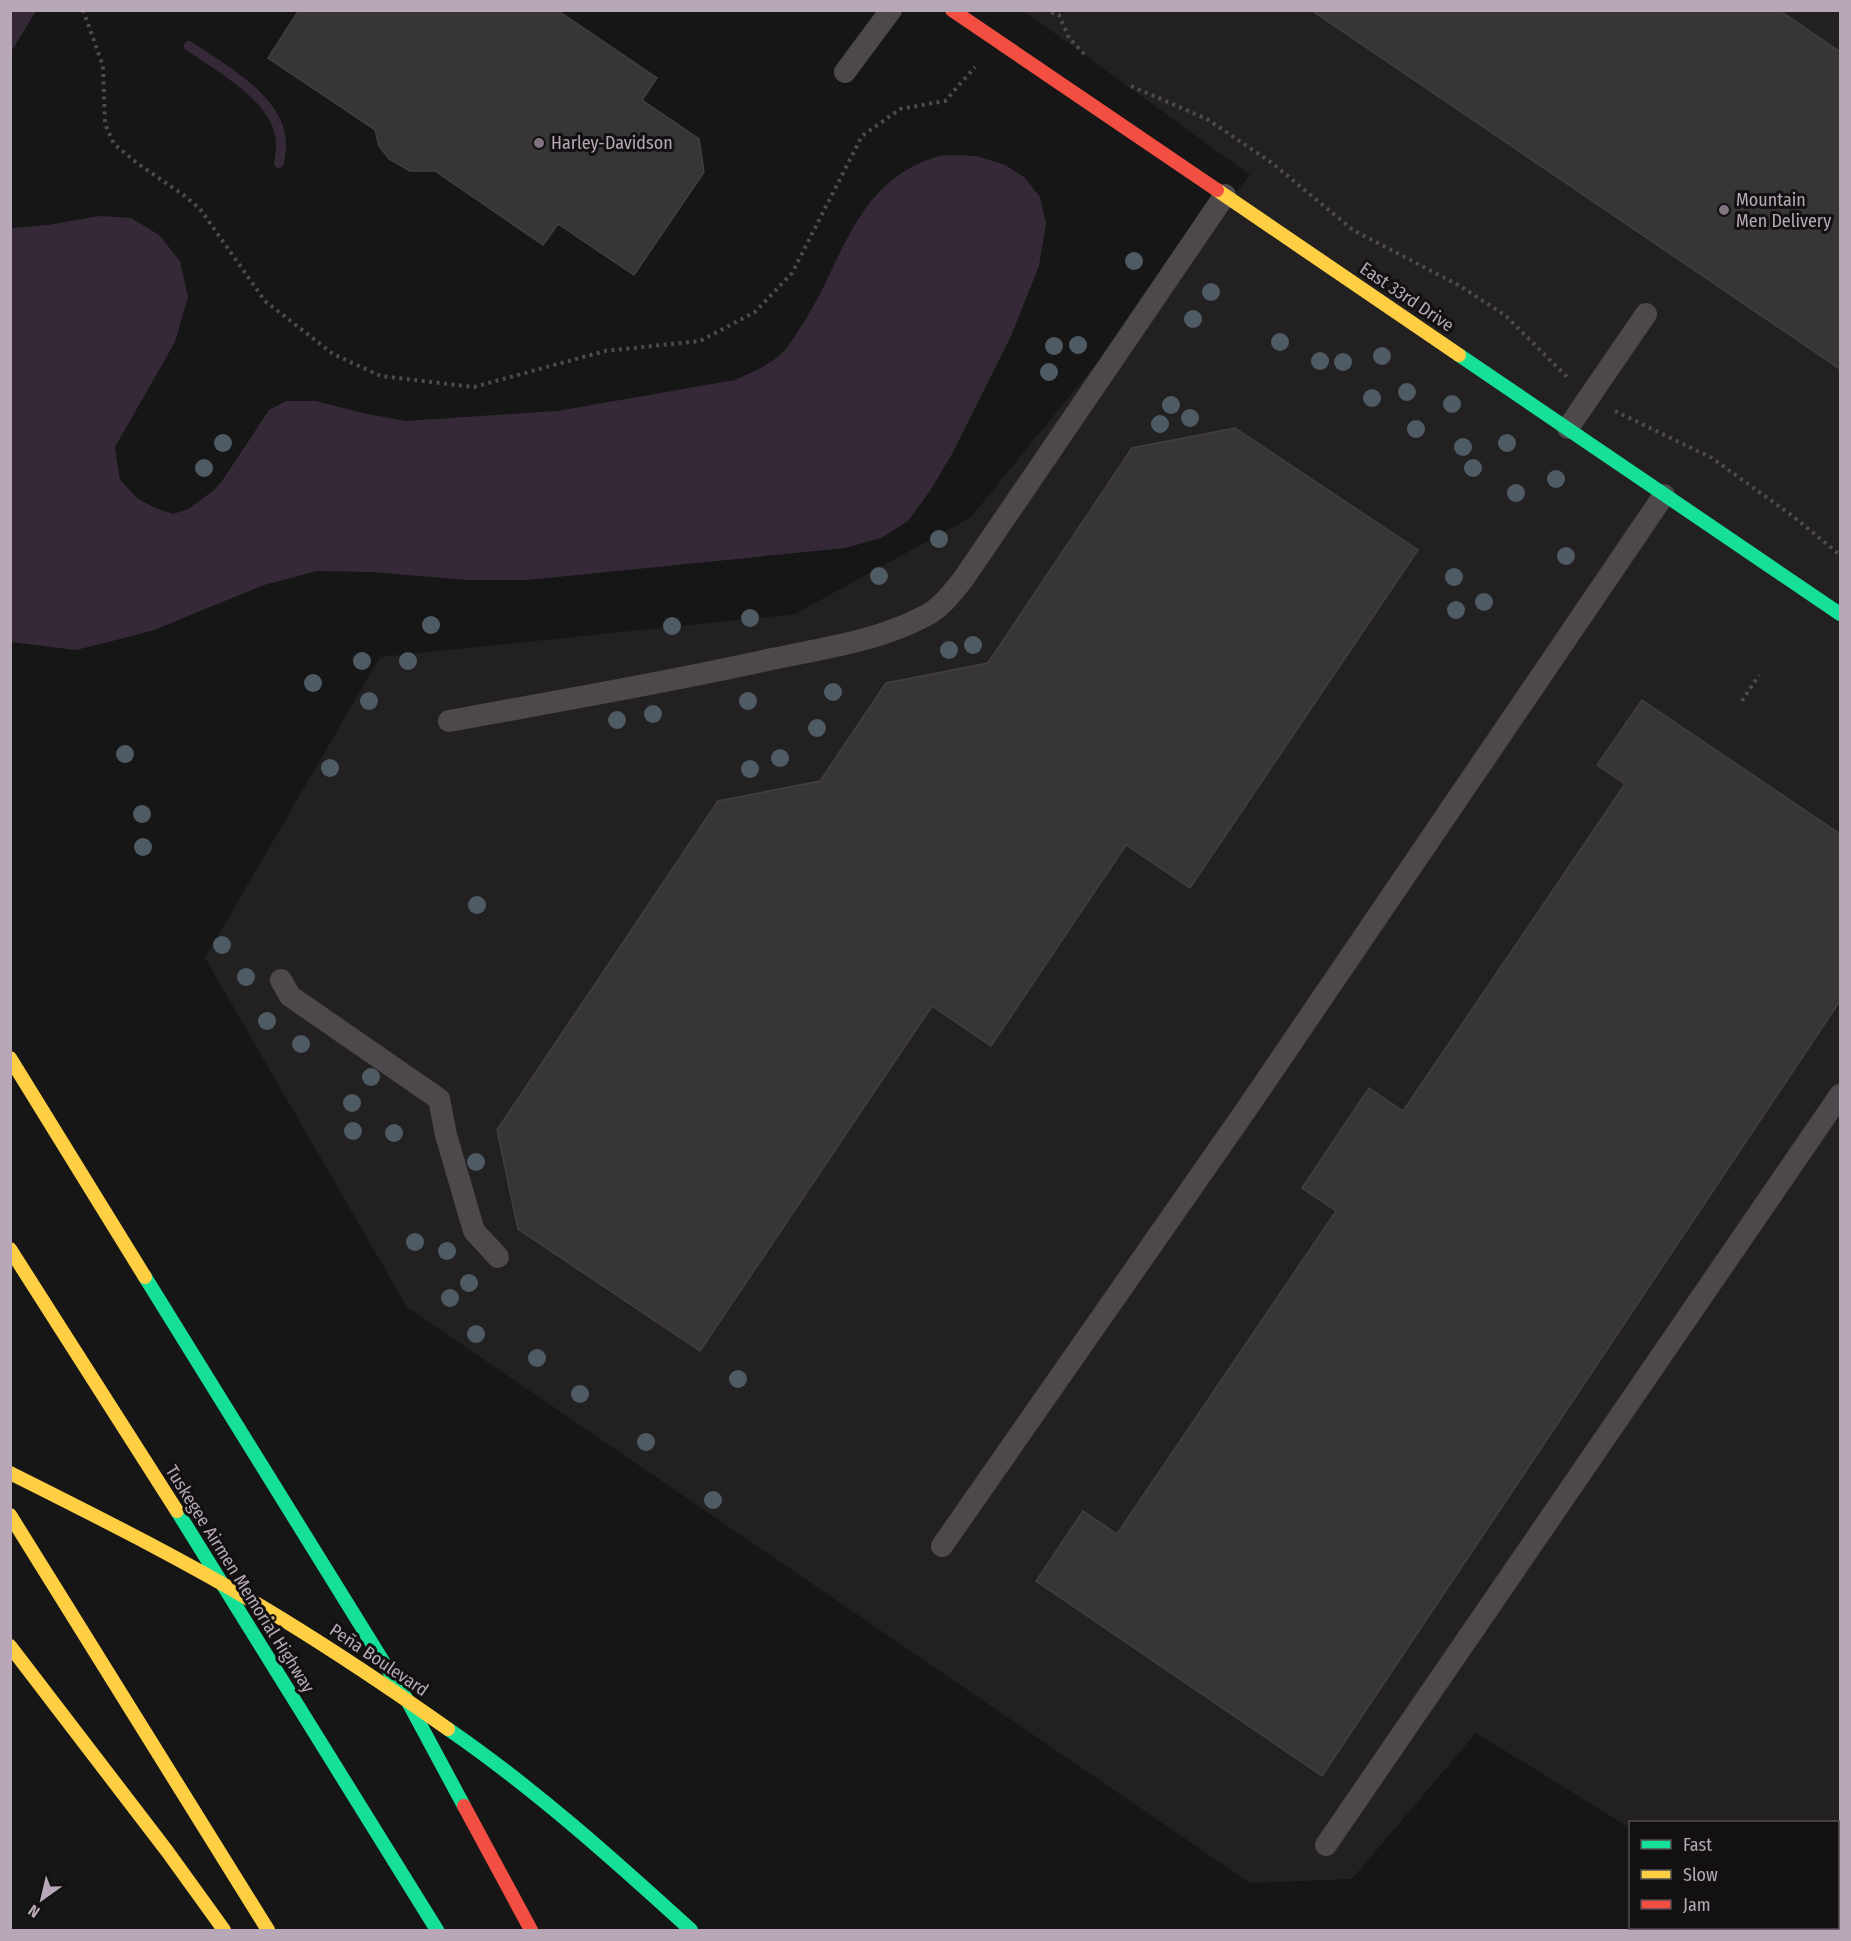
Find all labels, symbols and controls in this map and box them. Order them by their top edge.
place label: Harley-Davidson [551,132,673,154]
marker: Harley-Davidson [532,136,546,150]
place label: Mountain Men Delivery [1736,189,1831,232]
marker: Mountain Men Delivery [1717,203,1731,217]
street label: East 33rd Drive [1356,257,1458,337]
street label: Tuskegee Airmen Memorial Highway [161,1461,319,1697]
street label: Peña Boulevard [325,1619,433,1701]
legend [1629,1821,1839,1929]
text: Fast [1683,1834,1712,1856]
text: Slow [1683,1864,1718,1886]
north arrow [12,1869,72,1929]
text: Jam [1683,1894,1711,1916]
text: N [25,1900,43,1922]

